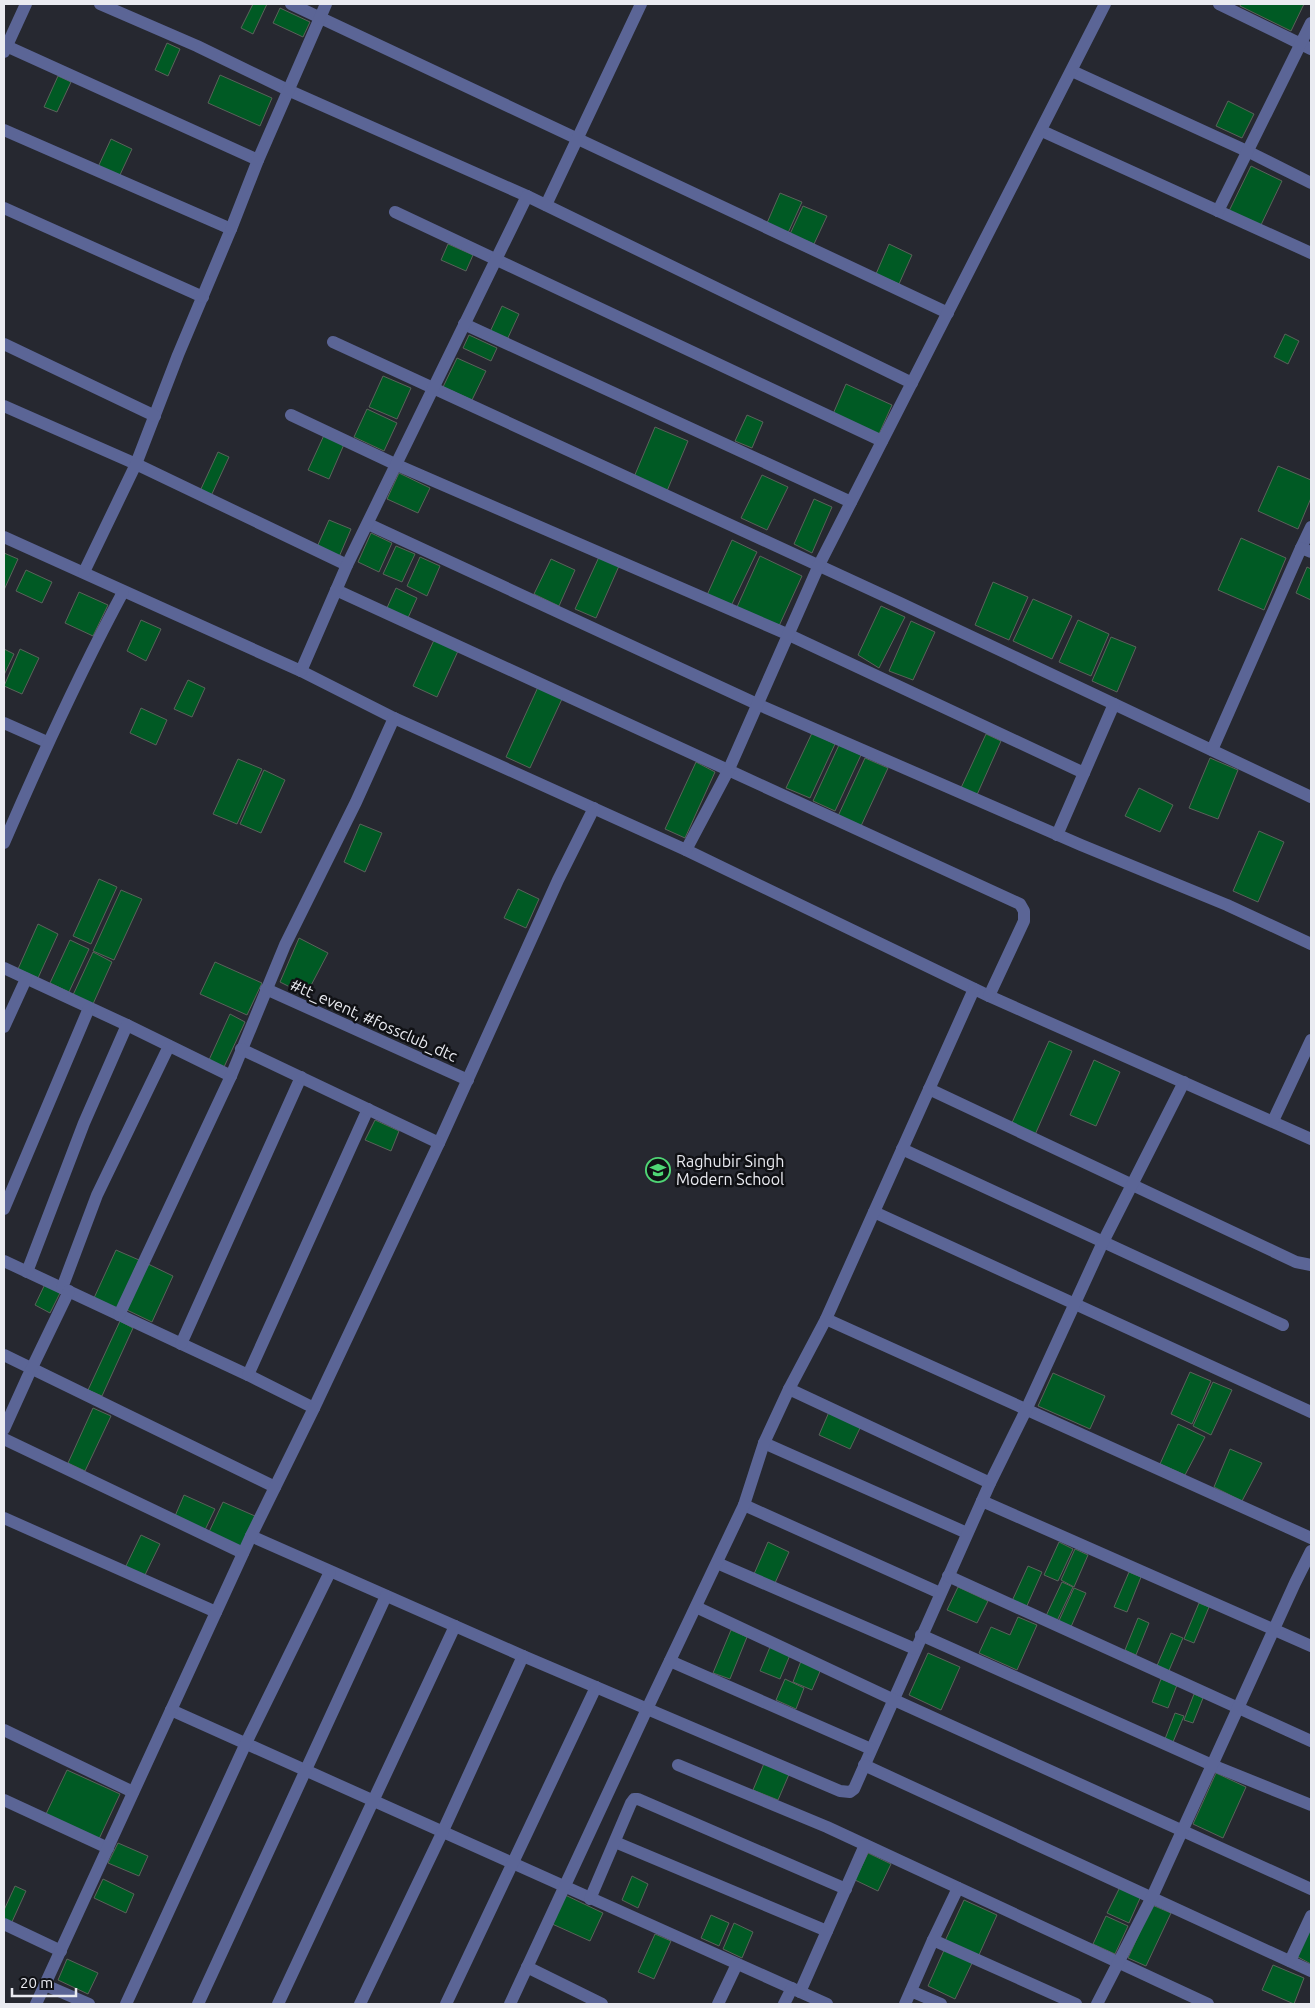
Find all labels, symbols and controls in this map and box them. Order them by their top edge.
street label: #tt_event, #fossclub_dtc [287,975,461,1066]
place label: Raghubir Singh Modern School [676,1152,784,1188]
school or university icon: Raghubir Singh Modern School [645,1157,671,1183]
scale bar [12,1966,76,1998]
text: 20 m [20,1974,53,1991]

